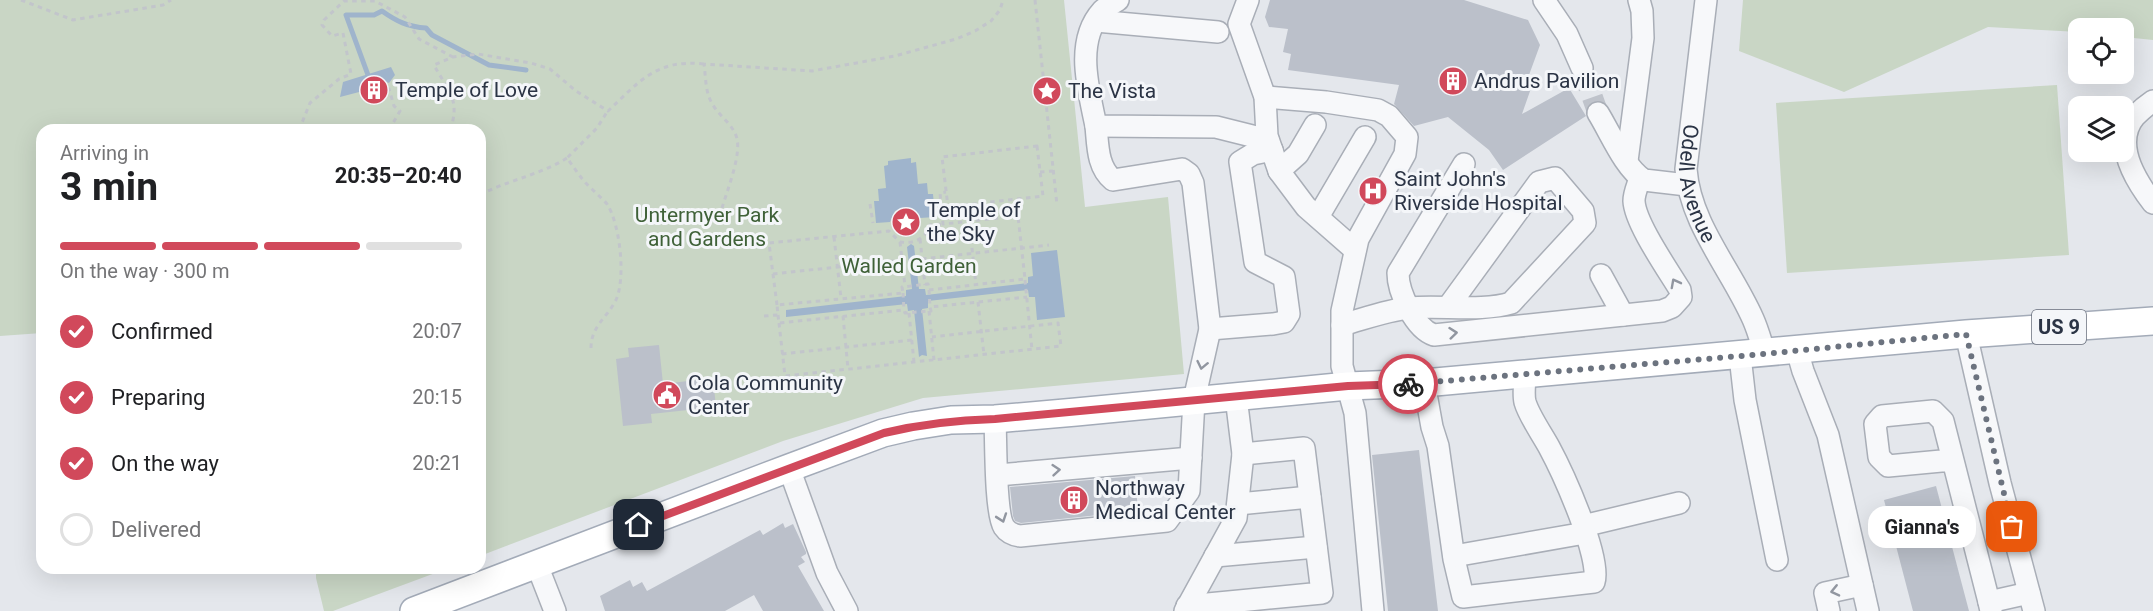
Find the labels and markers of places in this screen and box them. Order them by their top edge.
building icon: Andrus Pavilion [1437,65,1469,97]
place label: Andrus Pavilion [1474,69,1619,93]
building icon: Temple of Love [358,74,390,106]
place icon: The Vista [1031,75,1063,107]
place label: Temple of Love [395,78,538,102]
place label: The Vista [1068,79,1156,103]
place label: Saint John's Riverside Hospital [1394,167,1563,215]
hospital icon: Saint John's Riverside Hospital [1357,175,1389,207]
place label: Temple of the Sky [927,198,1021,246]
place icon: Temple of the Sky [890,206,922,238]
place label: Cola Community Center [688,371,843,419]
public building icon: Cola Community Center [651,379,683,411]
place label: Northway Medical Center [1095,476,1236,524]
building icon: Northway Medical Center [1058,484,1090,516]
pin [613,499,664,550]
pin [1986,501,2037,552]
callout: Gianna's [1868,506,1976,548]

